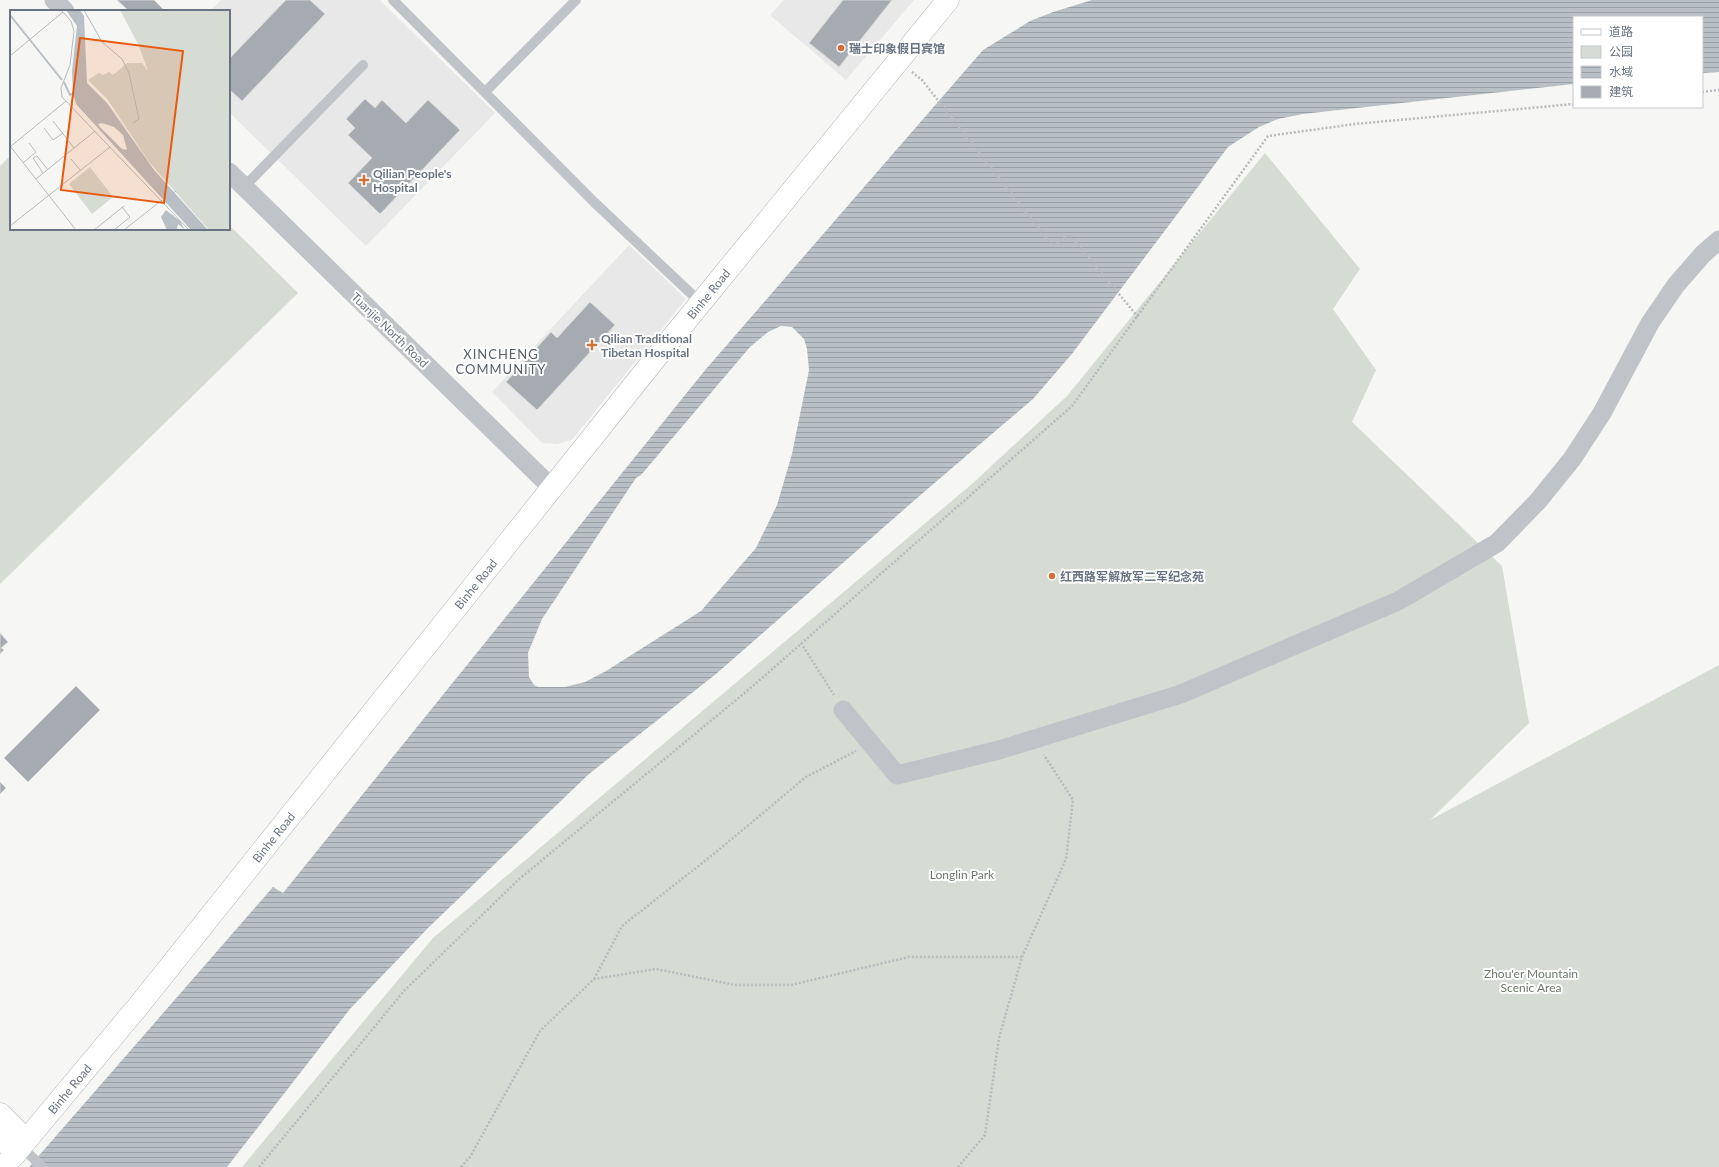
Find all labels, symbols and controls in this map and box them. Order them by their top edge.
inset map [10,10,230,230]
legend [1573,16,1703,108]
text: 道路 [1609,24,1633,39]
place label: 瑞士印象假日宾馆 [849,41,945,56]
marker: 瑞士印象假日宾馆 [836,43,846,53]
text: 公园 [1609,44,1633,59]
text: 水域 [1609,64,1633,79]
text: 建筑 [1609,84,1633,99]
place label: Qilian People's Hospital [373,166,452,195]
marker: Qilian People's Hospital [358,174,370,186]
street label: Binhe Road [683,266,733,322]
street label: Tuanjie North Road [348,289,432,371]
place label: Qilian Traditional Tibetan Hospital [601,331,692,360]
marker: Qilian Traditional Tibetan Hospital [586,339,598,351]
district label: XINCHENG COMMUNITY [456,346,546,377]
street label: Binhe Road [451,556,500,612]
place label: 红西路军解放军二军纪念苑 [1060,569,1204,584]
marker: 红西路军解放军二军纪念苑 [1047,571,1057,581]
street label: Binhe Road [249,809,298,865]
park label: Longlin Park [930,867,995,882]
park label: Zhou'er Mountain Scenic Area [1484,966,1578,995]
street label: Binhe Road [44,1061,94,1117]

